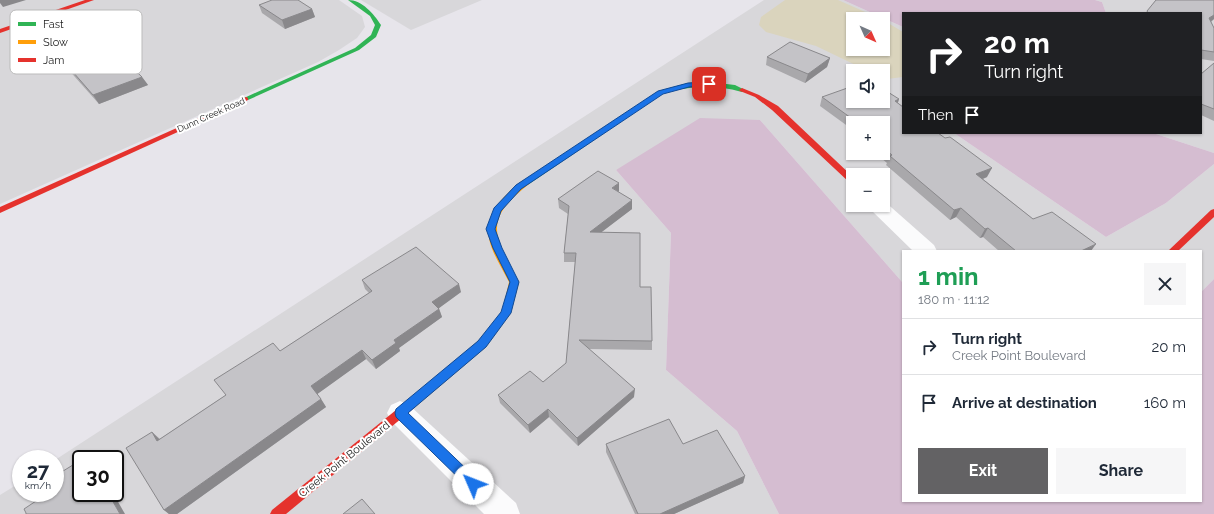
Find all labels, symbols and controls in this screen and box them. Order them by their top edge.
legend [10,10,142,74]
north arrow [846,12,890,56]
map controls [846,12,890,212]
text: Fast [43,18,64,31]
text: 20 m [984,27,1050,60]
icon: right [918,28,970,80]
text: Slow [43,36,68,49]
text: Jam [43,54,64,67]
text: Turn right [984,61,1063,82]
button: sound [846,64,890,108]
pin [692,67,726,101]
icon: arrive [698,73,720,95]
street label: Dunn Creek Road [176,95,247,134]
icon: arrive [961,104,983,126]
text: Then [918,106,953,124]
button: + [846,116,890,160]
button: − [846,168,890,212]
text: 1 min [918,262,979,291]
button: close [1144,263,1186,305]
text: 180 m · 11:12 [918,292,990,307]
text: Turn right [952,330,1022,348]
icon: right [918,336,940,358]
text: 20 m [1151,338,1186,356]
text: Creek Point Boulevard [952,348,1086,363]
icon: arrive [918,392,940,414]
text: Arrive at destination [952,394,1097,412]
text: 160 m [1144,394,1186,412]
street label: Creek Point Boulevard [296,419,393,500]
button: Exit [918,448,1048,494]
button: Share [1056,448,1186,494]
speed limit sign: 30 [72,450,124,502]
text: 27 [27,459,49,483]
position arrow [452,463,494,505]
text: km/h [25,480,51,491]

